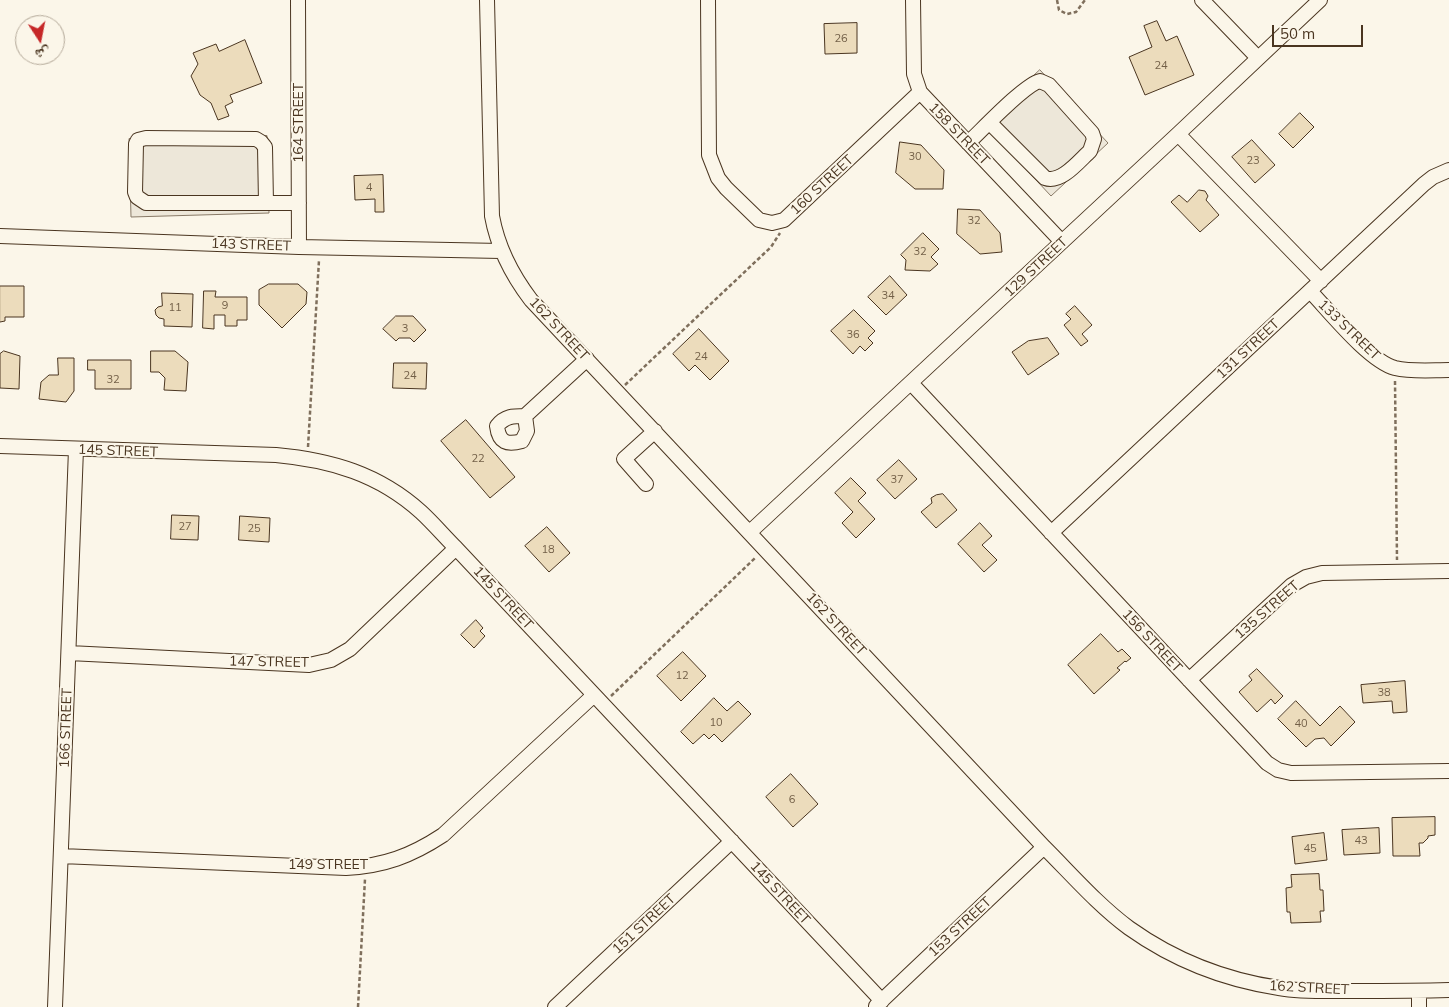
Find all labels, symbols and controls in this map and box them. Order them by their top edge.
north arrow [15,15,65,65]
scale bar [1274,15,1365,47]
text: 50 m [1280,24,1315,43]
house number: 26 [834,32,848,46]
text: ش [34,43,52,64]
house number: 24 [1154,59,1168,73]
street label: 164 STREET [291,83,307,163]
street label: 158 STREET [925,99,993,169]
house number: 30 [908,150,922,164]
street label: 160 STREET [787,151,857,219]
house number: 23 [1246,154,1260,168]
house number: 4 [366,181,372,195]
house number: 32 [967,214,981,228]
street label: 129 STREET [1001,233,1071,301]
street label: 143 STREET [211,235,291,255]
house number: 32 [913,245,927,259]
house number: 34 [881,289,895,303]
street label: 162 STREET [525,294,593,364]
street label: 133 STREET [1314,296,1384,364]
house number: 9 [222,299,228,313]
house number: 11 [168,301,182,315]
street label: 131 STREET [1213,315,1283,383]
house number: 3 [402,322,408,336]
house number: 36 [846,328,860,342]
house number: 24 [694,350,708,364]
house number: 24 [403,369,417,383]
house number: 32 [106,373,120,387]
street label: 145 STREET [78,441,158,461]
house number: 22 [471,452,485,466]
house number: 37 [890,473,904,487]
house number: 27 [178,520,192,534]
house number: 25 [247,522,261,536]
house number: 18 [541,543,555,557]
street label: 145 STREET [469,563,537,633]
street label: 135 STREET [1231,577,1303,643]
street label: 162 STREET [802,589,870,659]
street label: 156 STREET [1118,606,1186,676]
street label: 147 STREET [229,653,309,671]
house number: 12 [675,669,689,683]
house number: 38 [1377,686,1391,700]
street label: 166 STREET [56,688,76,768]
house number: 10 [709,716,723,730]
house number: 40 [1294,717,1308,731]
house number: 6 [789,793,795,807]
house number: 43 [1354,834,1368,848]
house number: 45 [1303,842,1317,856]
street label: 149 STREET [288,857,368,873]
street label: 145 STREET [746,858,814,928]
street label: 151 STREET [609,890,679,958]
street label: 153 STREET [925,893,995,961]
street label: 162 STREET [1268,978,1350,998]

